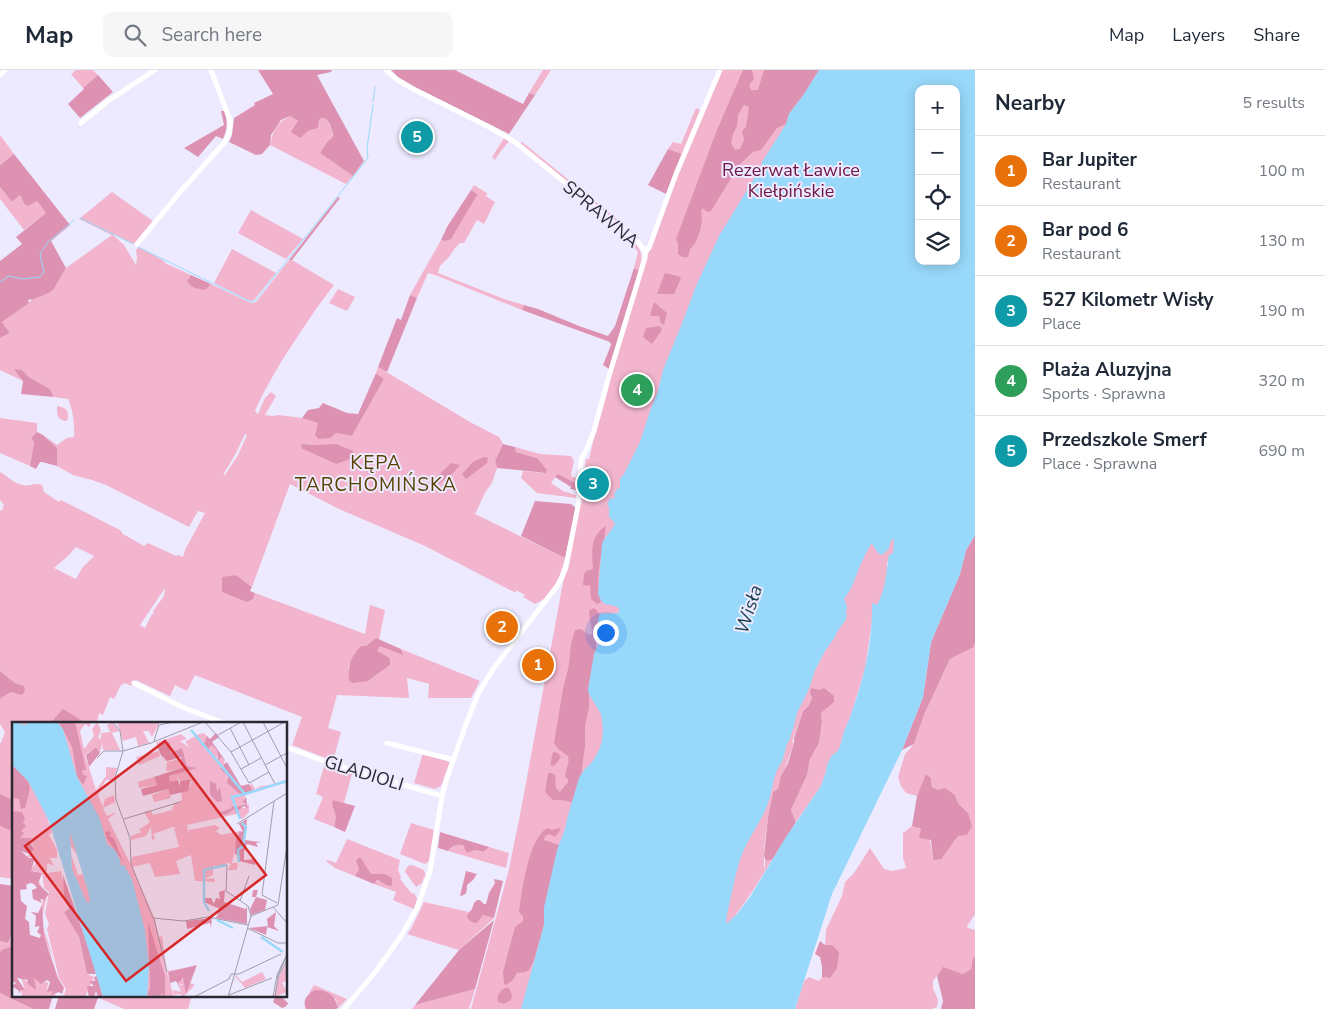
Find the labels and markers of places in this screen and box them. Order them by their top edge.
pin: 5 [401,118,433,156]
pin: 4 [621,371,653,409]
pin: 3 [577,465,609,503]
pin: 2 [486,608,518,646]
pin: 1 [522,646,554,684]

